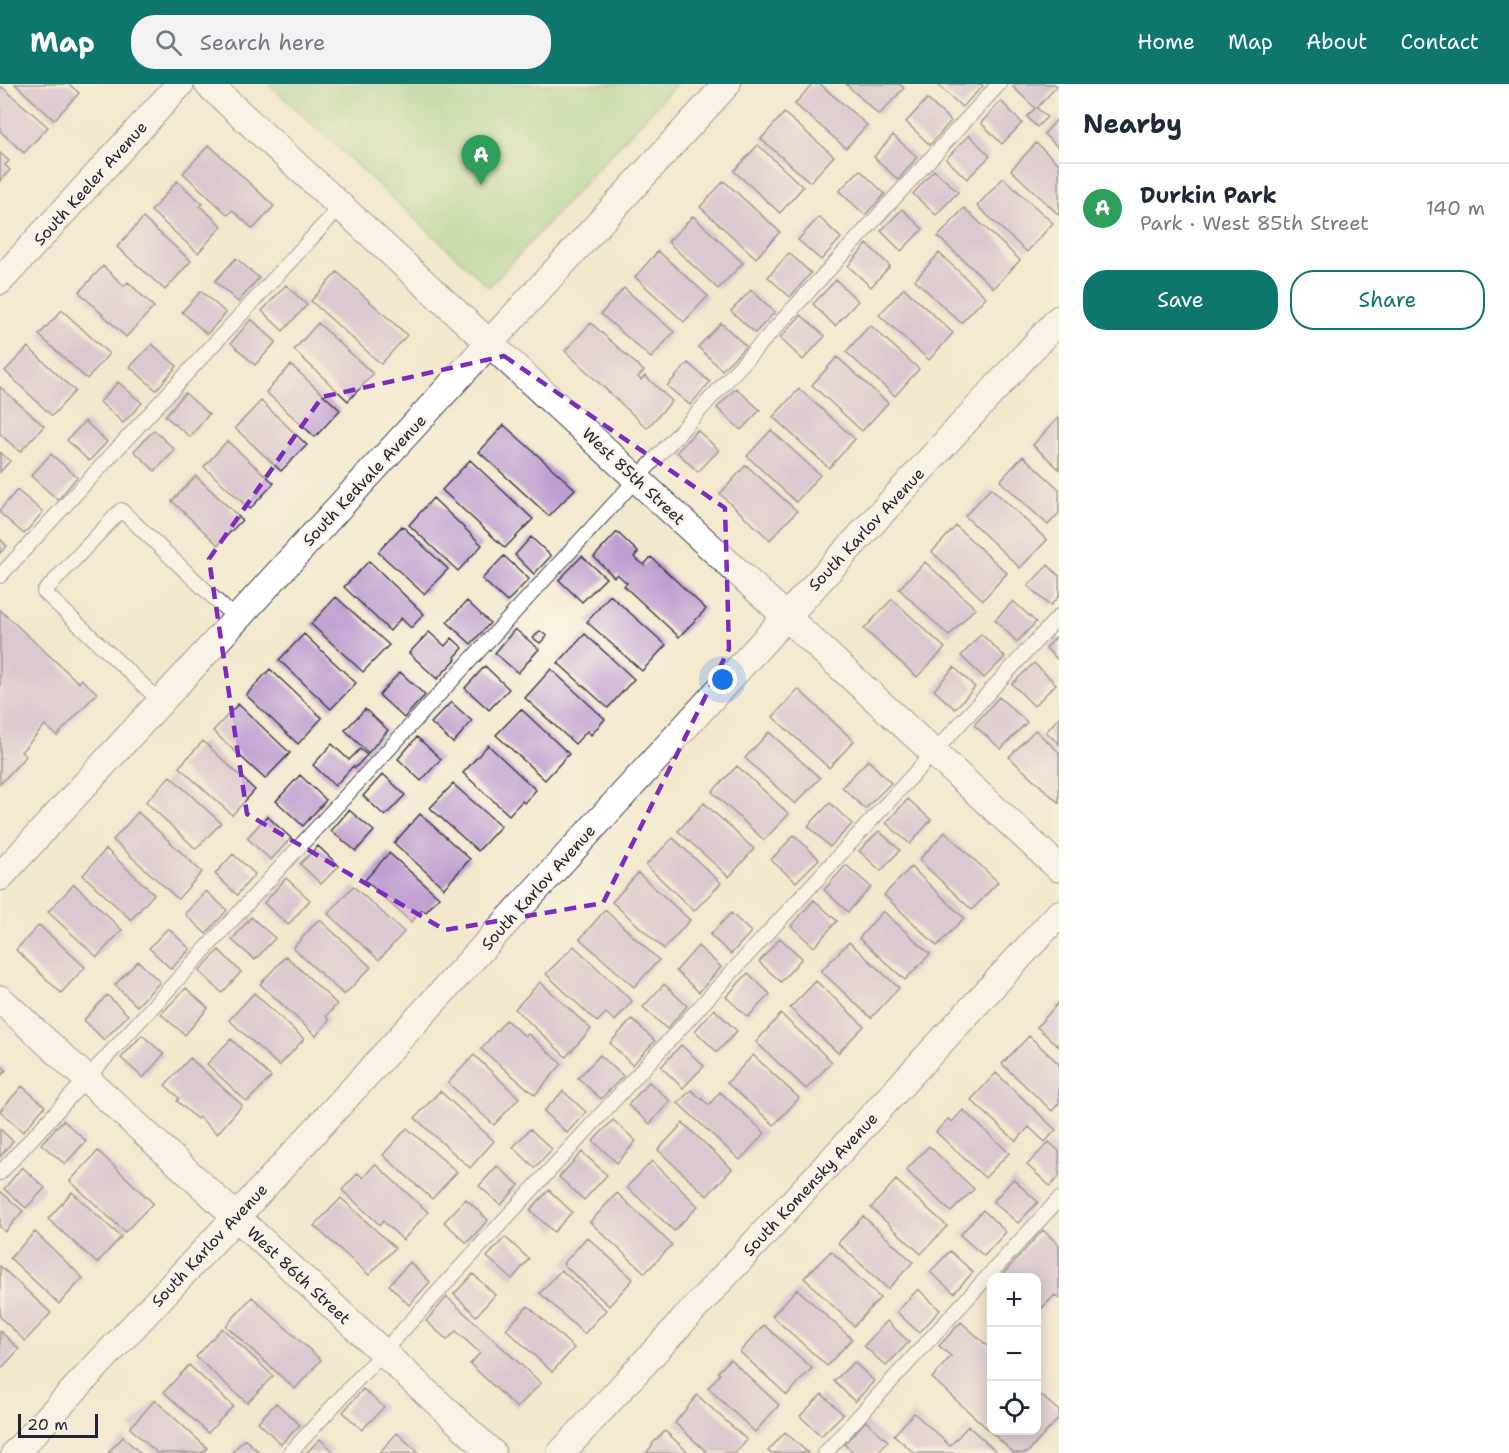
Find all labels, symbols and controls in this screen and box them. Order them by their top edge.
search box [131,15,551,69]
text: Map [30,23,95,61]
icon: search [152,26,185,59]
text: Search here [200,28,325,57]
text: Home [1137,28,1195,56]
text: Map [1228,28,1273,56]
text: About [1306,28,1367,56]
text: Contact [1400,28,1479,56]
text: Nearby [1083,106,1182,141]
street label: South Keeler Avenue [29,117,152,250]
pin: A [462,135,500,185]
text: Durkin Park [1140,181,1277,210]
text: A [1095,195,1110,221]
text: 140 m [1426,195,1485,221]
text: Park · West 85th Street [1140,210,1369,236]
button: Save [1083,270,1278,330]
button: Share [1290,270,1485,330]
street label: South Kedvale Avenue [298,410,431,550]
street label: West 85th Street [578,423,690,530]
street label: South Karlov Avenue [804,463,929,595]
your location [708,665,737,694]
street label: South Karlov Avenue [477,820,600,954]
street label: South Komensky Avenue [738,1108,882,1261]
street label: South Karlov Avenue [147,1179,272,1311]
street label: West 86th Street [242,1222,355,1329]
map controls [987,1273,1041,1435]
button: + [987,1273,1041,1327]
button: − [987,1327,1041,1381]
button: locate [987,1381,1041,1435]
scale bar [18,1411,98,1438]
text: 20 m [27,1414,68,1435]

